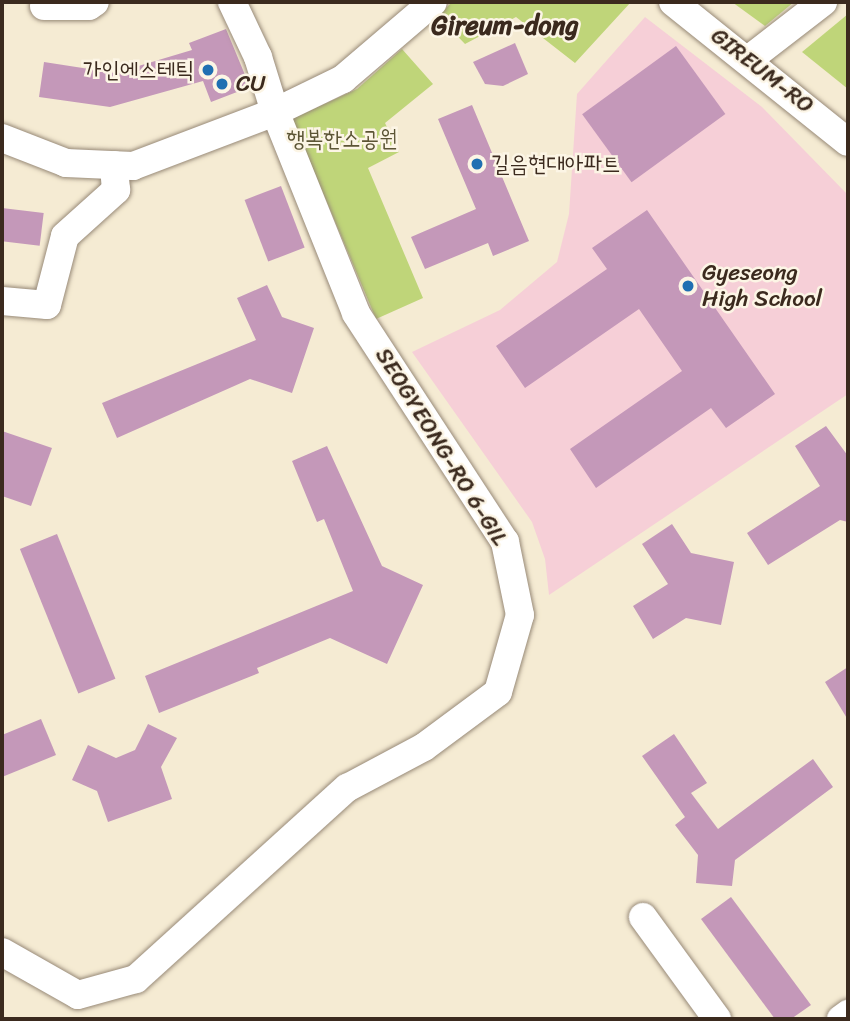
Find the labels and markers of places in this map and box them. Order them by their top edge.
place label: 가인에스테틱 [83,56,194,84]
marker: 가인에스테틱 [200,62,216,78]
place label: CU [236,70,266,98]
marker: CU [214,76,230,92]
place label: 길음현대아파트 [491,150,621,178]
marker: 길음현대아파트 [469,156,485,172]
place label: Gyeseong High School [702,259,822,313]
marker: Gyeseong High School [680,278,696,294]

